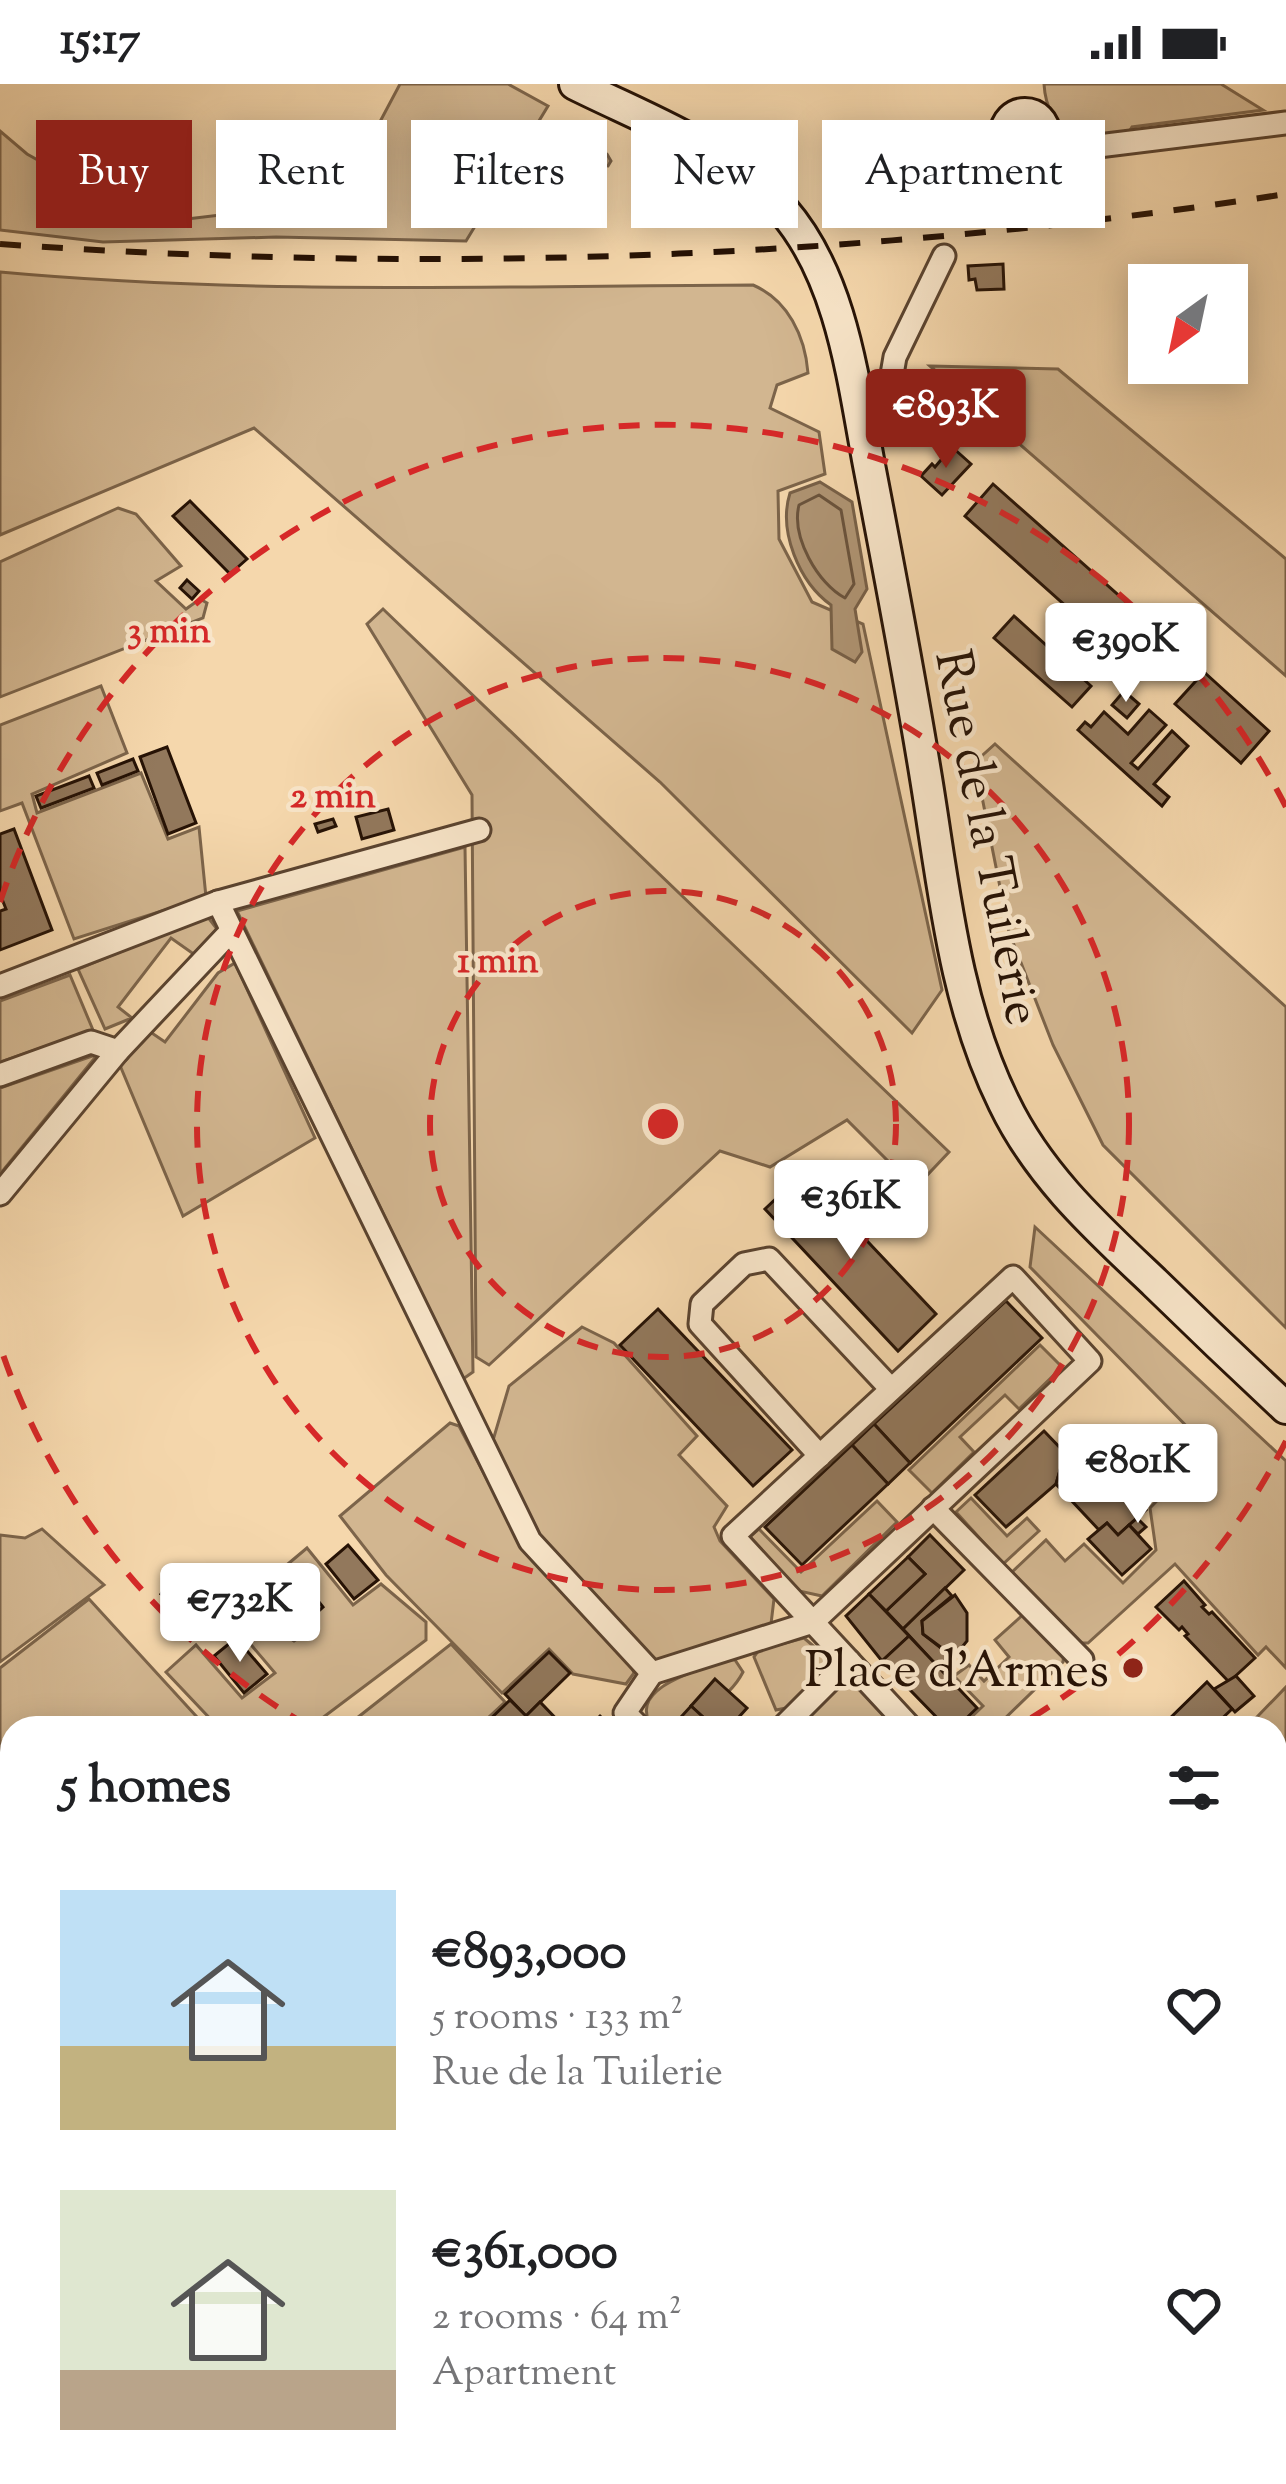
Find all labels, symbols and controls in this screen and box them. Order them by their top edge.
text: 15:17 [60,10,140,75]
chip: Buy [36,120,192,228]
chip: Rent [216,120,387,228]
chip: Filters [411,120,607,228]
chip: New [631,120,798,228]
chip: Apartment [822,120,1105,228]
north arrow [1128,264,1248,384]
map controls [1128,264,1248,384]
pin: €893K [862,369,1030,471]
text: €893K [893,380,999,436]
pin: €390K [1042,603,1210,705]
text: 3 min [127,607,211,659]
text: €390K [1072,614,1180,670]
street label: Rue de la Tuilerie [912,644,1057,1032]
text: 2 min [290,772,377,824]
text: 1 min [457,937,539,989]
centre of rings [642,1103,684,1145]
pin: €361K [767,1160,935,1262]
text: €361K [801,1171,901,1227]
pin: €801K [1054,1424,1222,1526]
text: €801K [1085,1435,1191,1491]
pin: €732K [156,1563,324,1665]
text: €732K [187,1574,293,1630]
place label: Place d'Armes [805,1637,1109,1710]
marker: Place d'Armes [1120,1655,1146,1681]
text: 5 homes [60,1752,231,1825]
icon: filters [1161,1755,1227,1821]
text: €893,000 [432,1918,626,1991]
icon: home [156,1938,300,2082]
icon: heart [1161,1977,1227,2043]
text: 5 rooms · 133 m² [432,1991,683,2047]
text: Rue de la Tuilerie [432,2047,723,2103]
text: €361,000 [432,2218,618,2291]
icon: home [156,2238,300,2382]
icon: heart [1161,2277,1227,2343]
text: 2 rooms · 64 m² [432,2291,682,2347]
text: Apartment [432,2347,616,2403]

